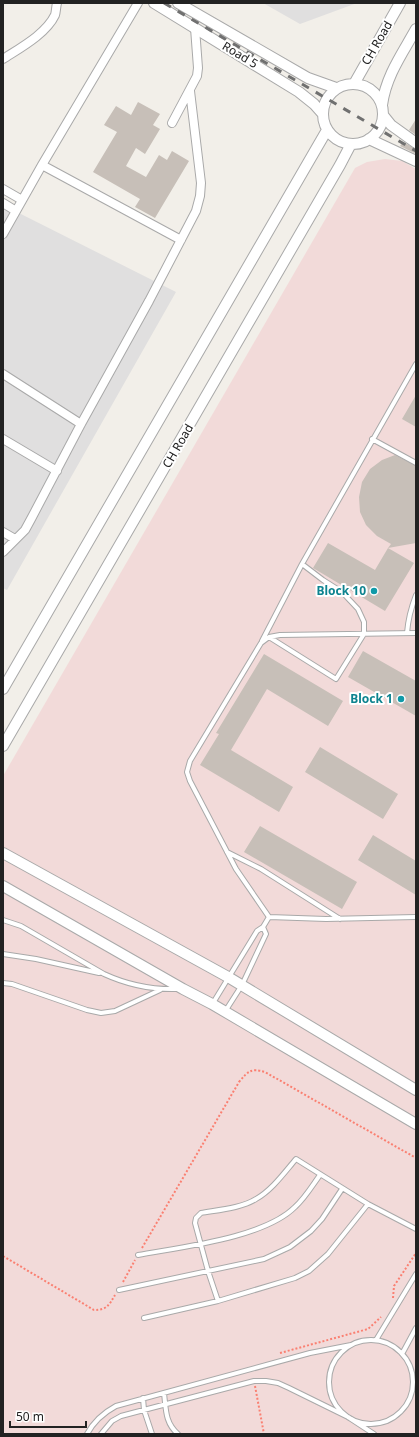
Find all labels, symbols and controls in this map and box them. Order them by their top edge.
street label: CH Road [357,18,396,68]
street label: Road 5 [219,37,261,72]
street label: CH Road [158,421,197,471]
place label: Block 10 [316,582,366,599]
marker: Block 10 [369,586,379,596]
place label: Block 1 [350,690,393,707]
marker: Block 1 [396,694,406,704]
scale bar [10,1403,86,1429]
text: 50 m [16,1408,44,1425]

